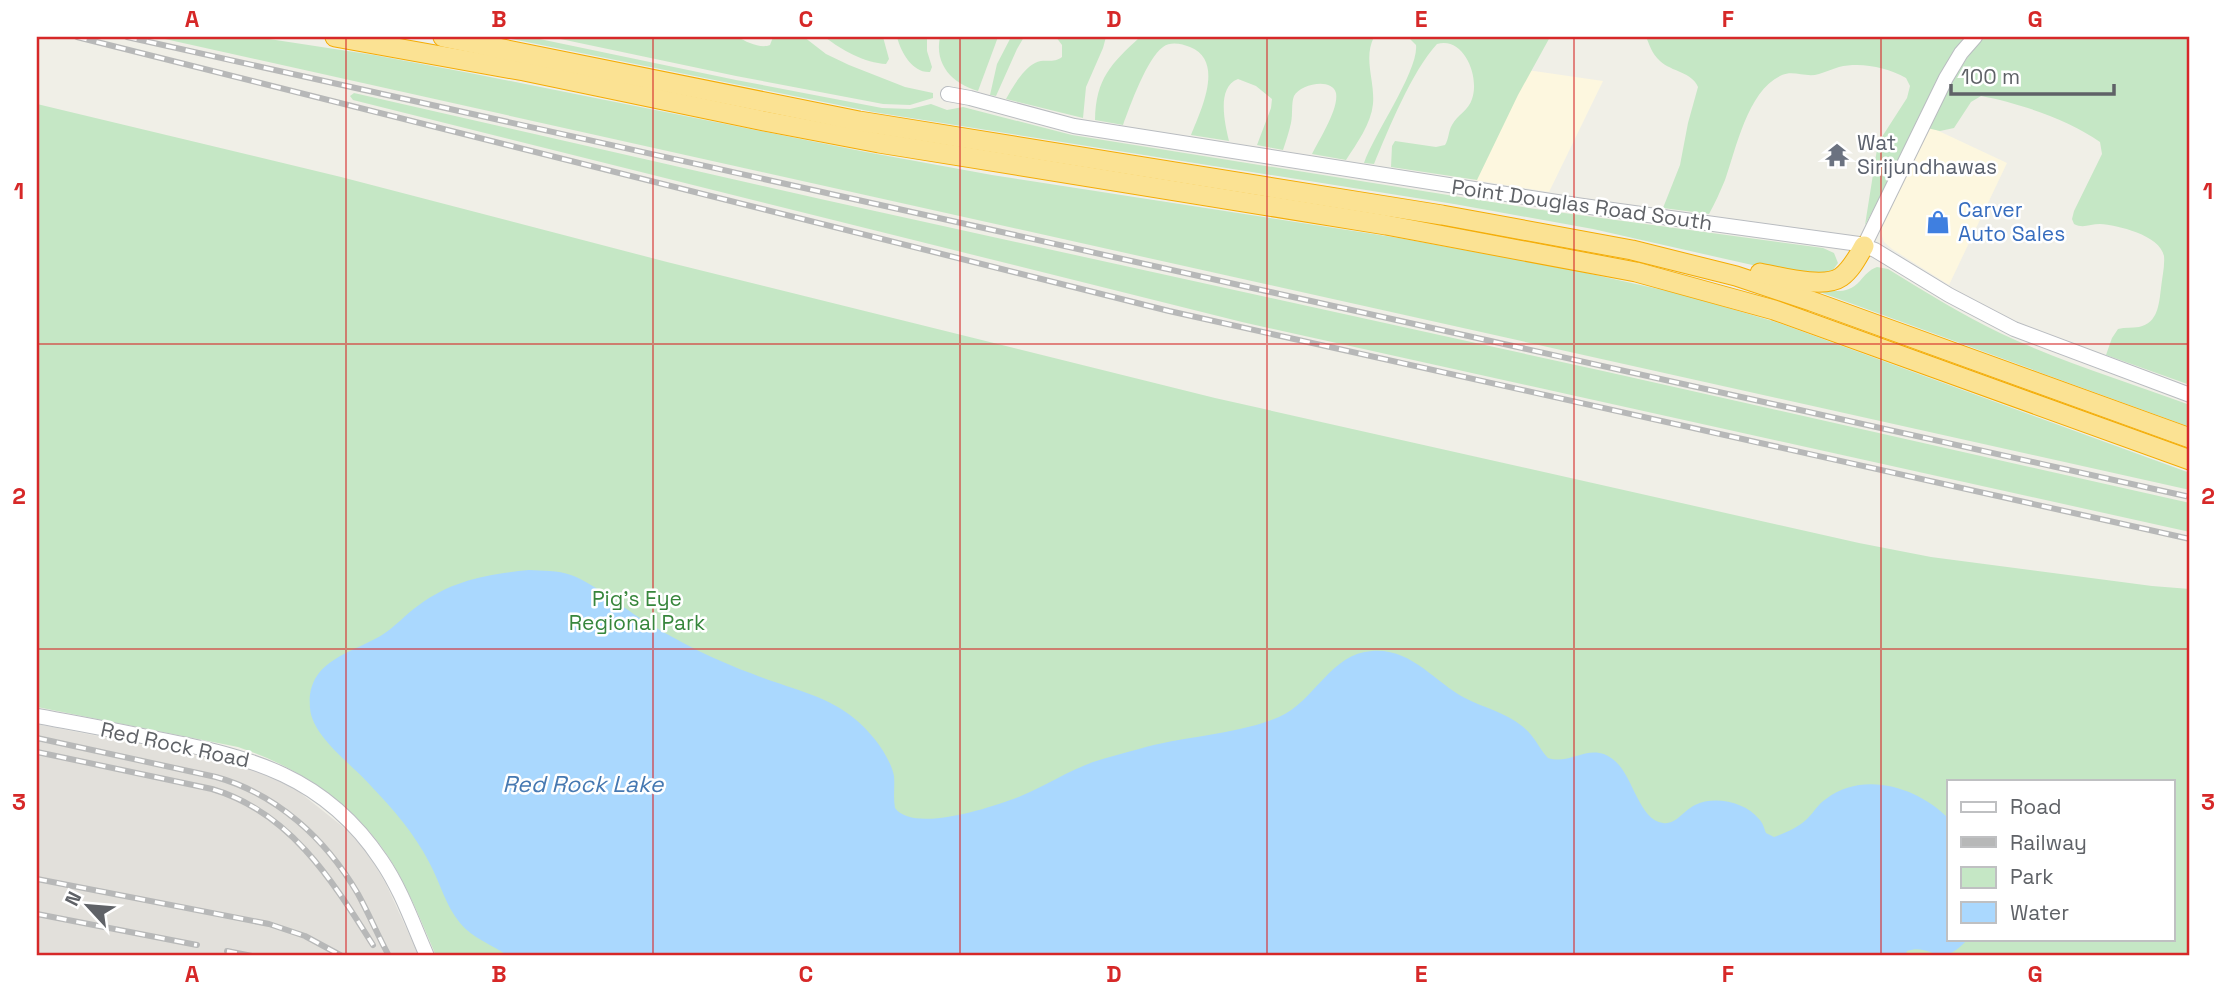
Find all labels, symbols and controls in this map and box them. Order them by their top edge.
text: A [185,4,200,34]
text: B [491,4,507,34]
text: C [799,4,813,34]
text: D [1106,4,1122,34]
text: E [1415,4,1427,34]
text: F [1722,4,1734,34]
text: G [2027,4,2043,34]
scale bar [1951,52,2113,96]
text: 100 m [1961,63,2020,90]
place label: Wat Sirijundhawas [1857,129,1997,180]
temple icon: Wat Sirijundhawas [1823,141,1851,169]
street label: Point Douglas Road South [1450,173,1714,236]
text: 1 [14,176,24,206]
text: 1 [2203,176,2213,206]
place label: Carver Auto Sales [1958,196,2065,247]
shop icon: Carver Auto Sales [1924,208,1952,236]
text: 2 [12,481,26,511]
text: 2 [2201,481,2215,511]
park label: Pig's Eye Regional Park [569,585,705,636]
street label: Red Rock Road [98,716,252,773]
water label: Red Rock Lake [503,769,665,799]
legend [1947,780,2174,940]
text: 3 [12,787,26,817]
text: 3 [2201,787,2215,817]
text: Road [2010,793,2062,820]
text: Railway [2010,829,2087,856]
text: Park [2010,863,2054,890]
north arrow [52,870,122,940]
text: N [59,888,87,910]
text: Water [2010,899,2069,926]
text: A [185,959,200,989]
text: B [491,959,507,989]
text: C [799,959,813,989]
text: D [1106,959,1122,989]
text: E [1415,959,1427,989]
text: F [1722,959,1734,989]
text: G [2027,959,2043,989]

